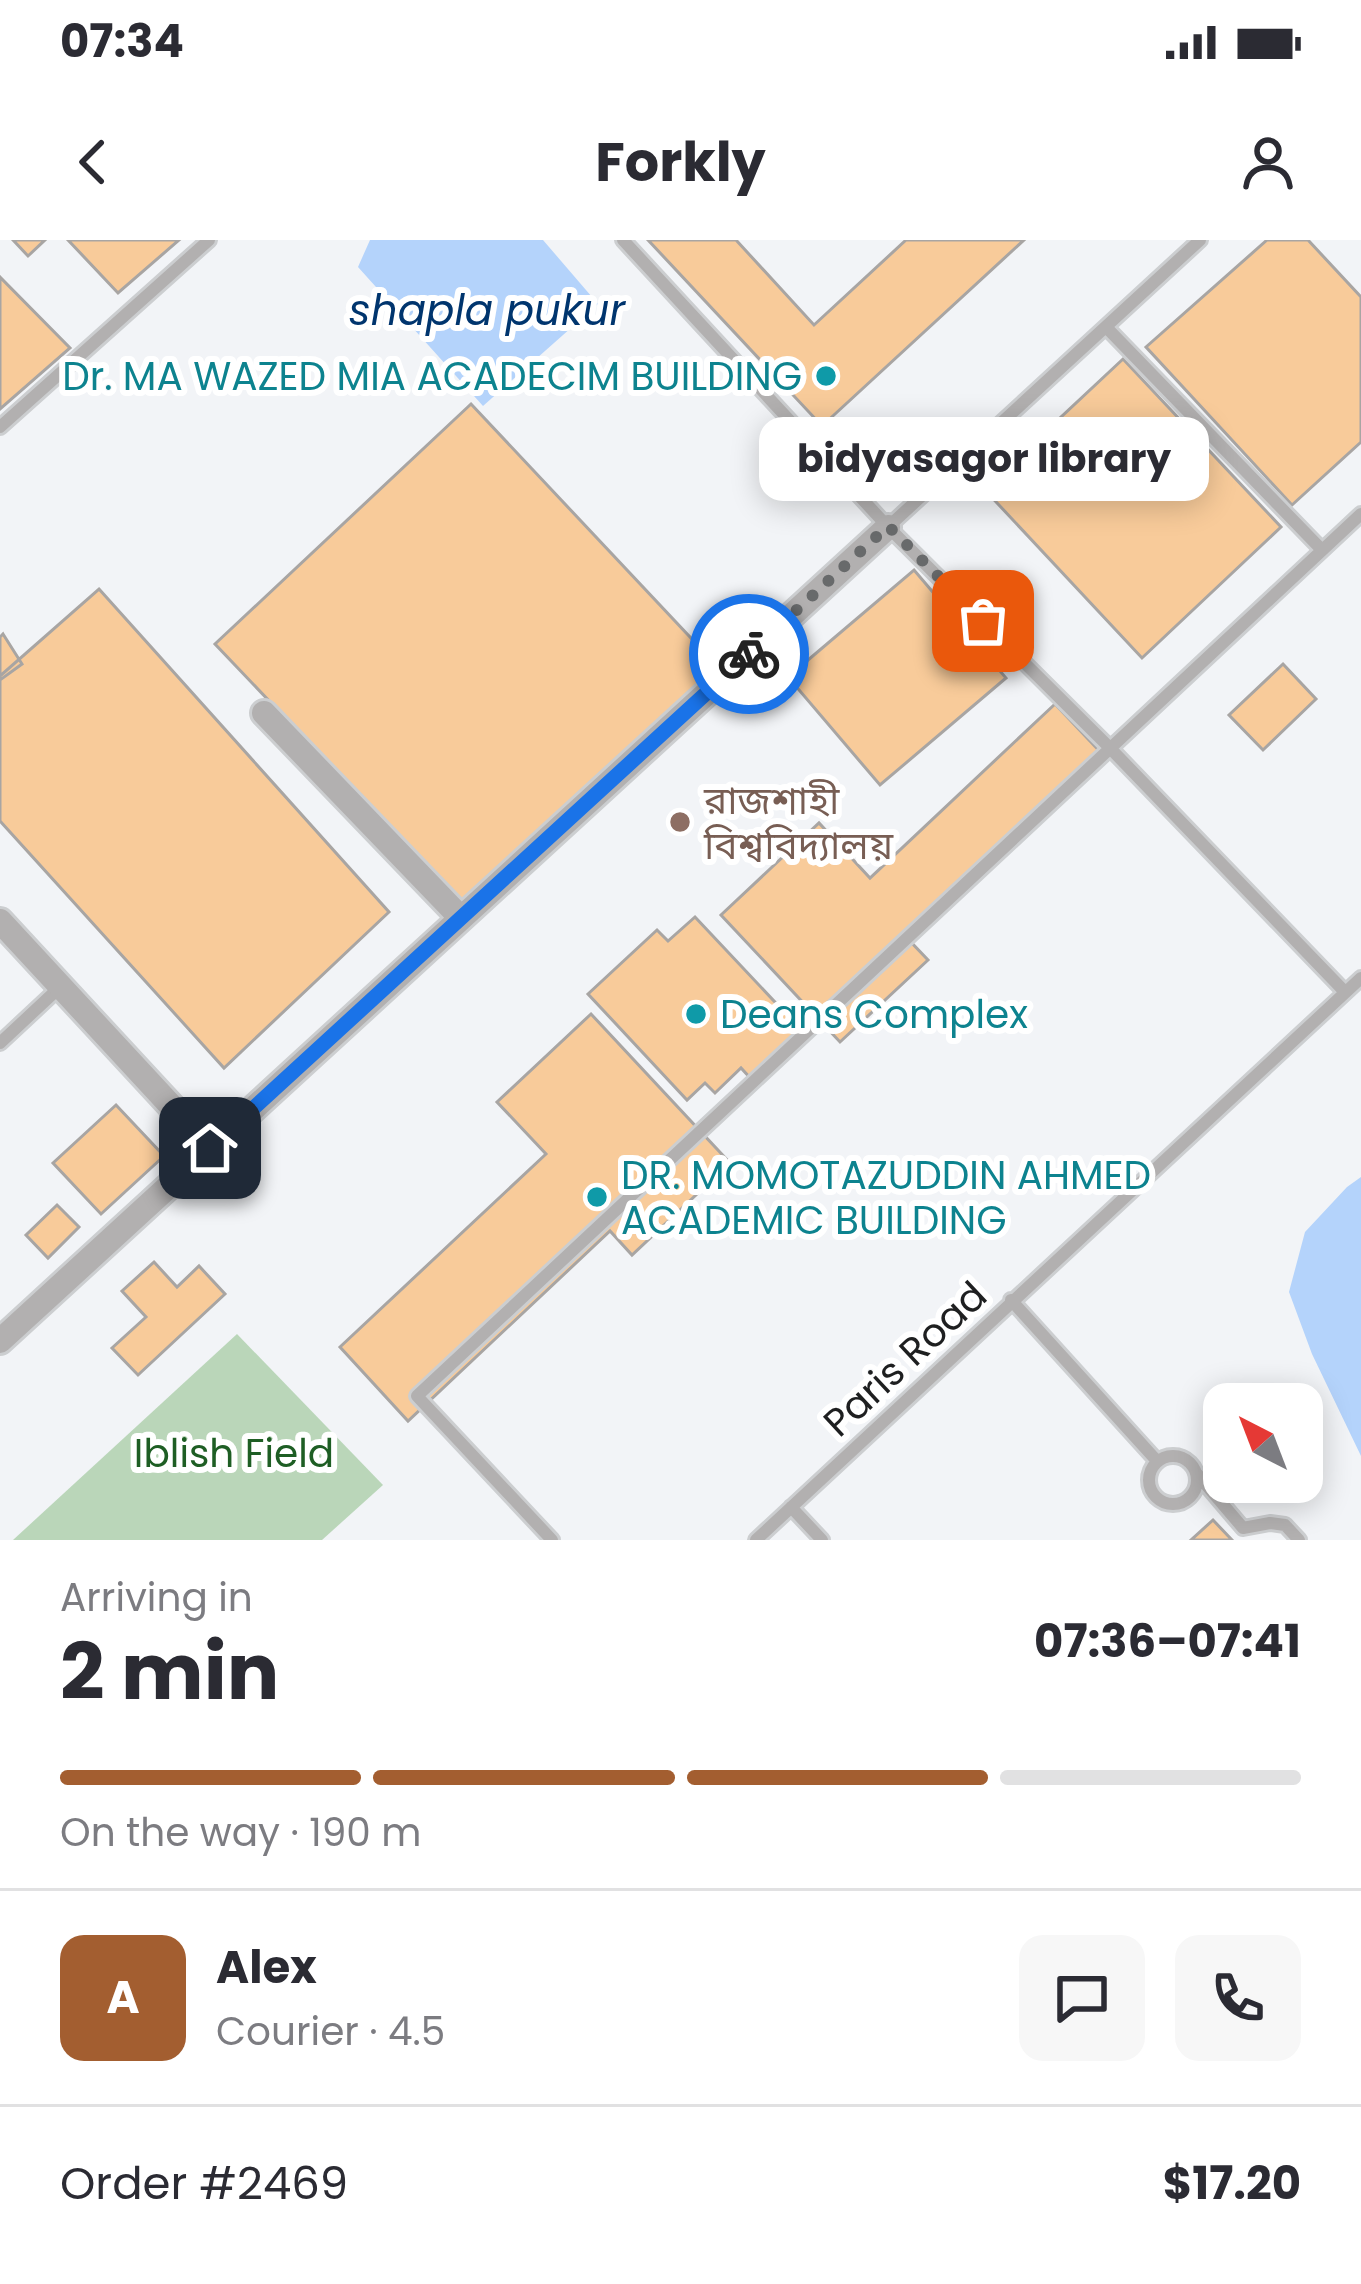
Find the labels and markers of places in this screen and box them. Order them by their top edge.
place label: Dr. MA WAZED MIA ACADECIM BUILDING [62,349,802,404]
marker: Dr. MA WAZED MIA ACADECIM BUILDING [813,363,839,389]
callout: bidyasagor library [758,417,1208,501]
pin [932,570,1034,672]
place label: রাজশাহী বিশ্ববিদ্যালয় [703,773,894,873]
marker: রাজশাহী বিশ্ববিদ্যালয় [667,809,693,835]
place label: Deans Complex [720,987,1028,1042]
marker: Deans Complex [683,1001,709,1027]
pin [159,1097,261,1199]
place label: DR. MOMOTAZUDDIN AHMED ACADEMIC BUILDING [621,1148,1151,1248]
marker: DR. MOMOTAZUDDIN AHMED ACADEMIC BUILDING [584,1184,610,1210]

